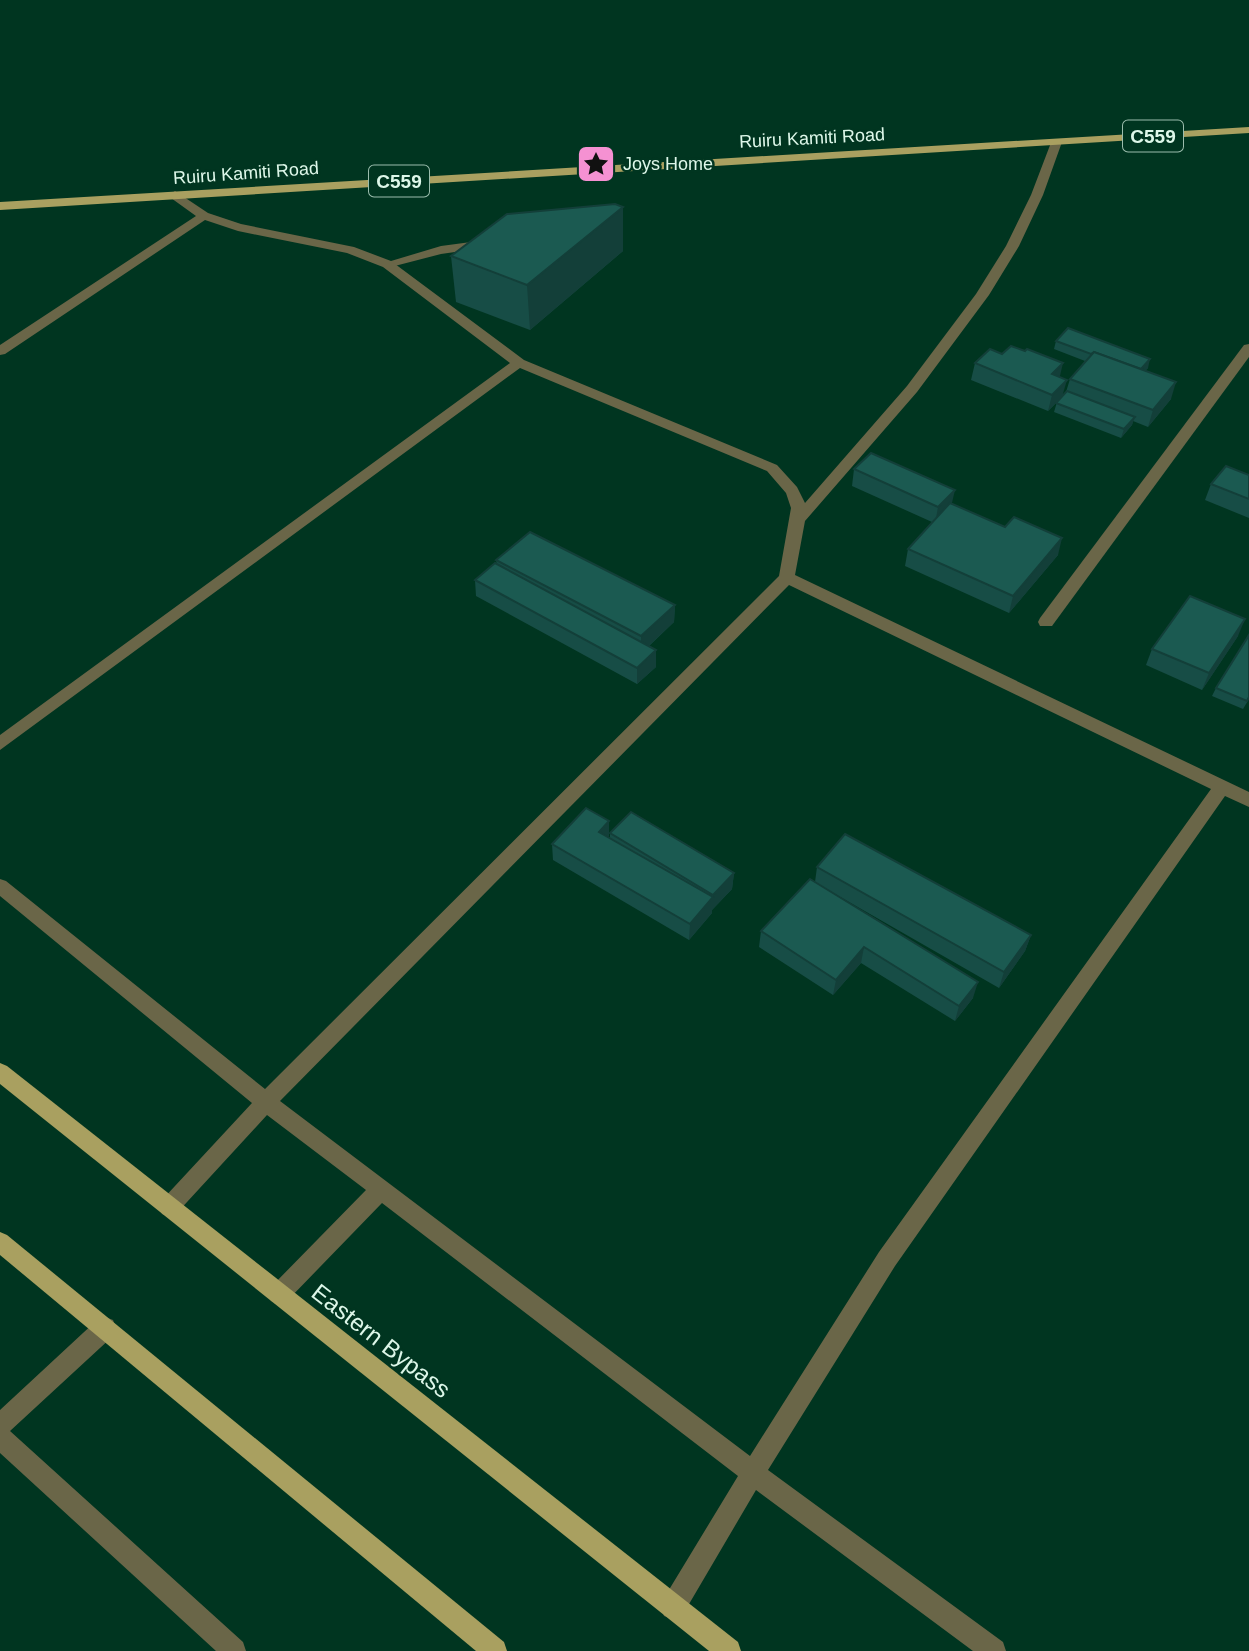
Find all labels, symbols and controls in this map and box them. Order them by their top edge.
road number: C559 [1123,120,1183,152]
street label: Ruiru Kamiti Road [739,124,885,152]
place icon: Joys Home [575,143,617,185]
place label: Joys Home [623,154,713,174]
street label: Ruiru Kamiti Road [172,158,320,188]
road number: C559 [369,166,429,196]
street label: Eastern Bypass [307,1278,456,1403]

